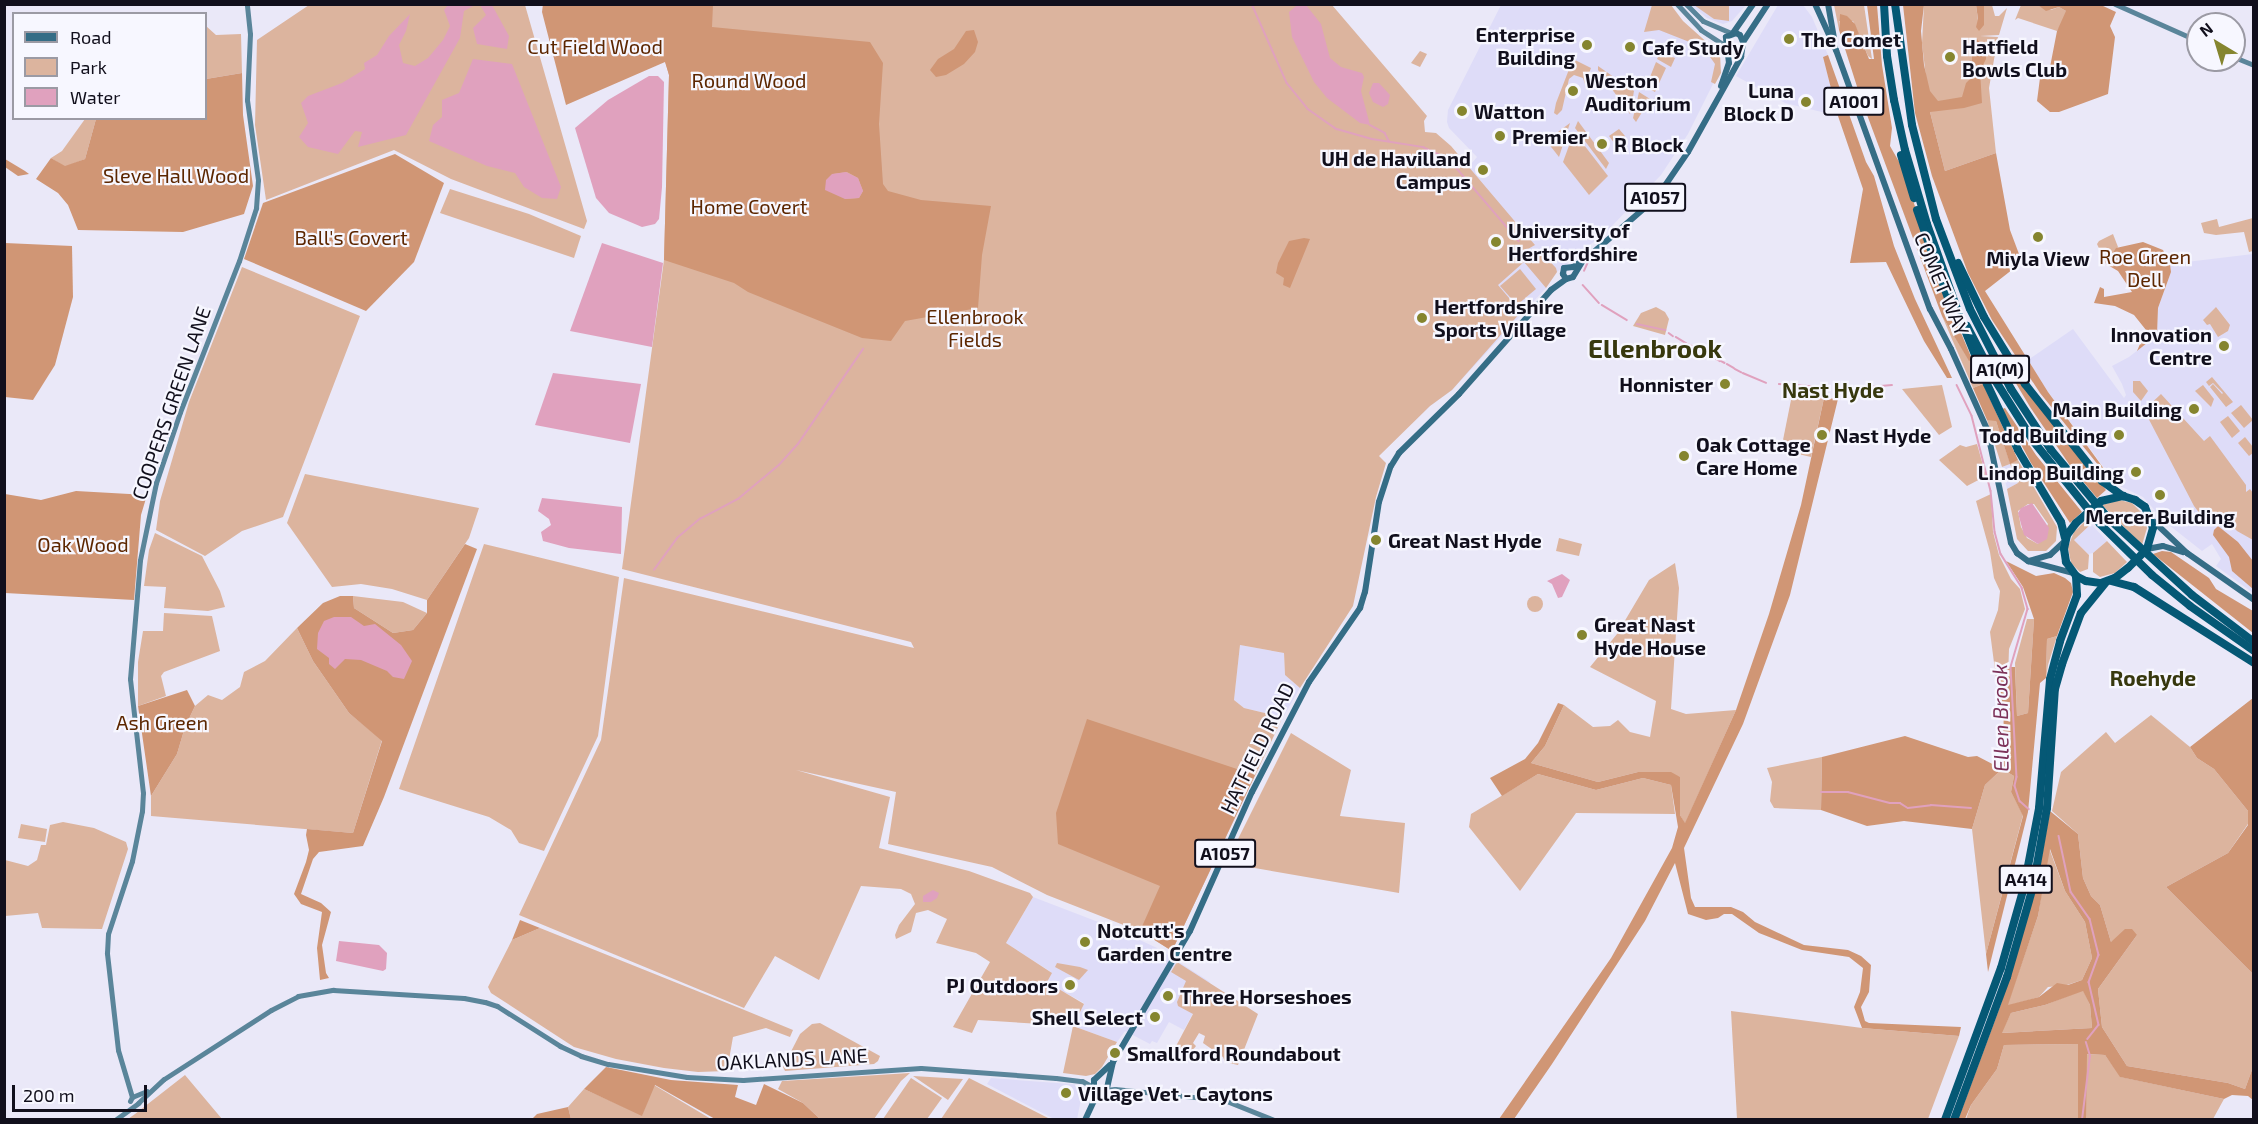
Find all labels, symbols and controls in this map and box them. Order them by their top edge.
legend [12,12,207,120]
north arrow [2186,12,2246,72]
text: N [2195,18,2216,40]
place label: Enterprise Building [1475,22,1575,69]
text: Road [70,26,111,48]
place label: The Comet [1801,27,1901,51]
marker: The Comet [1782,32,1796,46]
park label: Cut Field Wood [527,34,663,58]
place label: Hatfield Bowls Club [1962,34,2067,81]
place label: Cafe Study [1642,35,1744,59]
marker: Enterprise Building [1580,38,1594,52]
marker: Cafe Study [1623,40,1637,54]
marker: Hatfield Bowls Club [1943,50,1957,64]
text: Park [70,56,107,78]
park label: Round Wood [691,68,807,92]
place label: Weston Auditorium [1585,68,1691,115]
place label: Luna Block D [1724,78,1794,125]
marker: Weston Auditorium [1566,84,1580,98]
text: Water [70,86,120,108]
road number: A1001 [1822,86,1886,116]
marker: Luna Block D [1799,95,1813,109]
place label: Watton [1474,99,1545,123]
marker: Watton [1455,104,1469,118]
place label: Premier [1512,124,1587,148]
marker: Premier [1493,129,1507,143]
place label: R Block [1614,132,1684,156]
marker: R Block [1595,137,1609,151]
place label: UH de Havilland Campus [1321,146,1471,193]
park label: Sleve Hall Wood [103,163,249,187]
marker: UH de Havilland Campus [1476,163,1490,177]
road number: A1057 [1624,182,1686,212]
park label: Home Covert [691,194,807,218]
place label: University of Hertfordshire [1508,219,1638,266]
park label: Ball's Covert [294,225,408,249]
street label: COMET WAY [1909,228,1975,340]
marker: Miyla View [2031,230,2045,244]
marker: University of Hertfordshire [1489,235,1503,249]
park label: Roe Green Dell [2099,245,2191,292]
place label: Miyla View [1986,246,2090,270]
place label: Hertfordshire Sports Village [1434,294,1567,341]
street label: COOPERS GREEN LANE [127,303,215,503]
park label: Ellenbrook Fields [926,304,1024,351]
marker: Hertfordshire Sports Village [1415,311,1429,325]
place label: Innovation Centre [2110,322,2212,369]
district label: Ellenbrook [1588,332,1722,364]
marker: Innovation Centre [2217,339,2231,353]
road number: A1(M) [1970,354,2030,384]
place label: Honnister [1619,372,1713,396]
marker: Honnister [1718,377,1732,391]
district label: Nast Hyde [1782,377,1884,403]
place label: Main Building [2053,397,2182,421]
marker: Main Building [2187,402,2201,416]
place label: Nast Hyde [1834,423,1931,447]
place label: Todd Building [1979,423,2107,447]
marker: Nast Hyde [1815,428,1829,442]
marker: Todd Building [2112,428,2126,442]
place label: Oak Cottage Care Home [1696,432,1811,479]
marker: Oak Cottage Care Home [1677,449,1691,463]
place label: Lindop Building [1978,460,2124,484]
marker: Lindop Building [2129,465,2143,479]
marker: Mercer Building [2153,488,2167,502]
place label: Mercer Building [2085,504,2235,528]
place label: Great Nast Hyde [1388,528,1542,552]
park label: Oak Wood [37,532,129,556]
marker: Great Nast Hyde [1369,533,1383,547]
place label: Great Nast Hyde House [1594,612,1706,659]
marker: Great Nast Hyde House [1575,628,1589,642]
water label: Ellen Brook [1986,664,2014,772]
district label: Roehyde [2110,665,2196,691]
street label: HATFIELD ROAD [1215,679,1299,817]
park label: Ash Green [116,710,208,734]
road number: A1057 [1194,838,1256,868]
road number: A414 [1998,864,2054,894]
place label: Notcutt's Garden Centre [1097,918,1232,965]
marker: Notcutt's Garden Centre [1078,935,1092,949]
place label: PJ Outdoors [946,973,1058,997]
marker: PJ Outdoors [1063,978,1077,992]
place label: Three Horseshoes [1180,984,1352,1008]
marker: Three Horseshoes [1161,989,1175,1003]
place label: Shell Select [1031,1005,1143,1029]
marker: Shell Select [1148,1010,1162,1024]
place label: Smallford Roundabout [1127,1041,1341,1065]
street label: OAKLANDS LANE [716,1043,868,1075]
marker: Smallford Roundabout [1108,1046,1122,1060]
scale bar [15,1073,150,1111]
place label: Village Vet - Caytons [1078,1081,1273,1105]
text: 200 m [23,1084,75,1106]
marker: Village Vet - Caytons [1059,1086,1073,1100]

